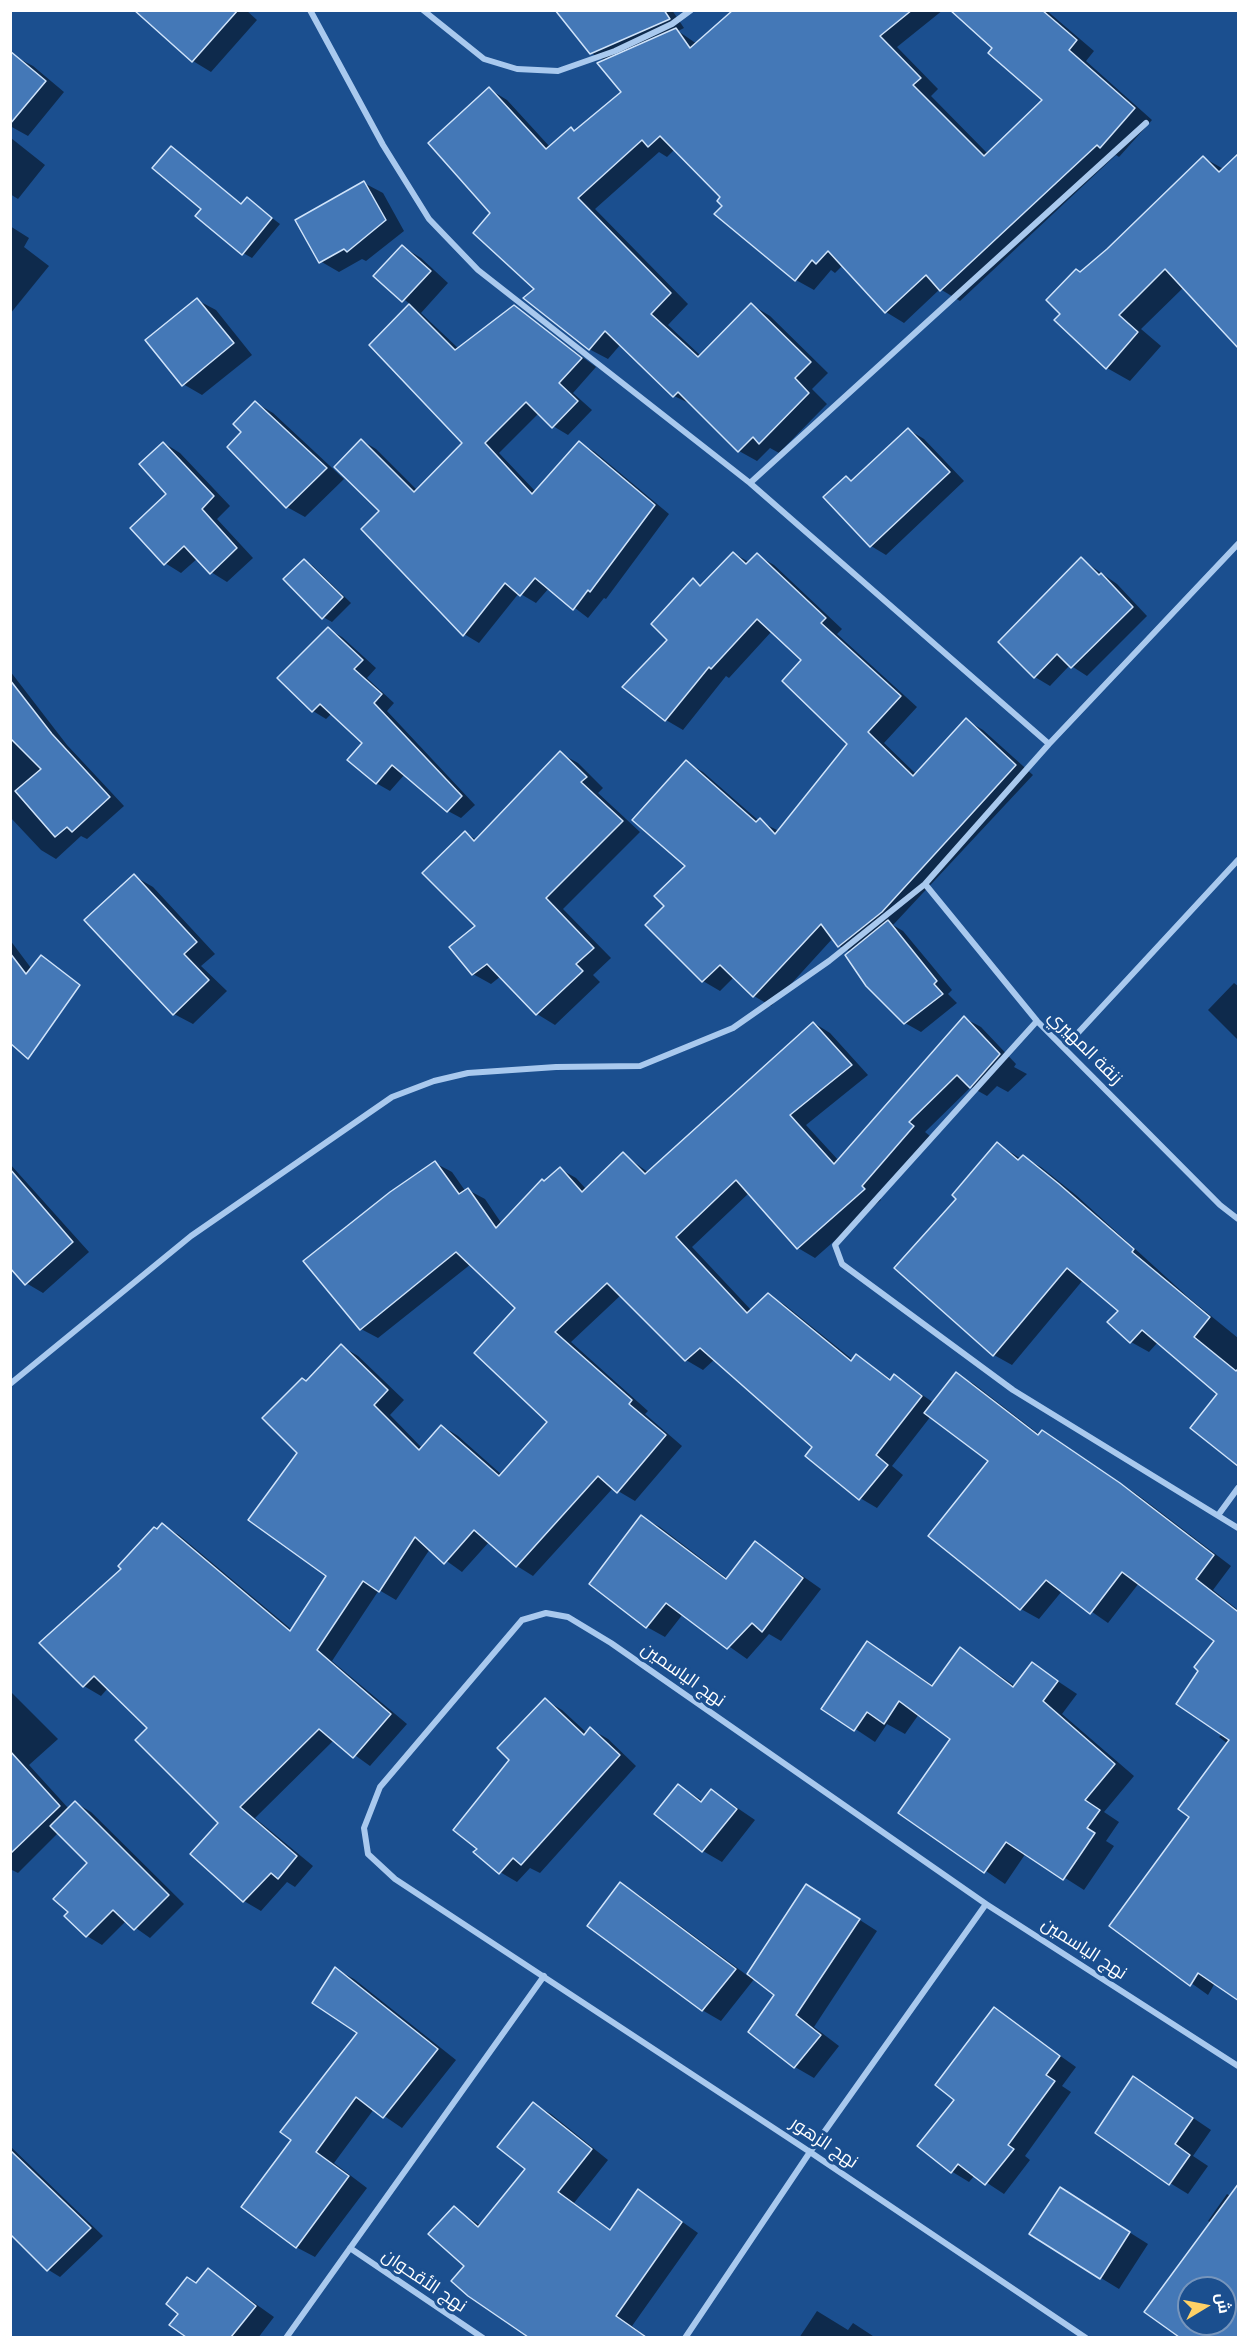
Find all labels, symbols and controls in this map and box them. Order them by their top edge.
street label: زنقة المهيري [1043,1006,1127,1090]
street label: نهج الياسمين [637,1638,729,1712]
street label: نهج الياسمين [1037,1913,1131,1985]
street label: نهج الزهور [786,2113,862,2173]
street label: نهج الأقحوان [377,2245,471,2317]
north arrow [1177,2276,1237,2336]
text: ش [1212,2291,1234,2315]

